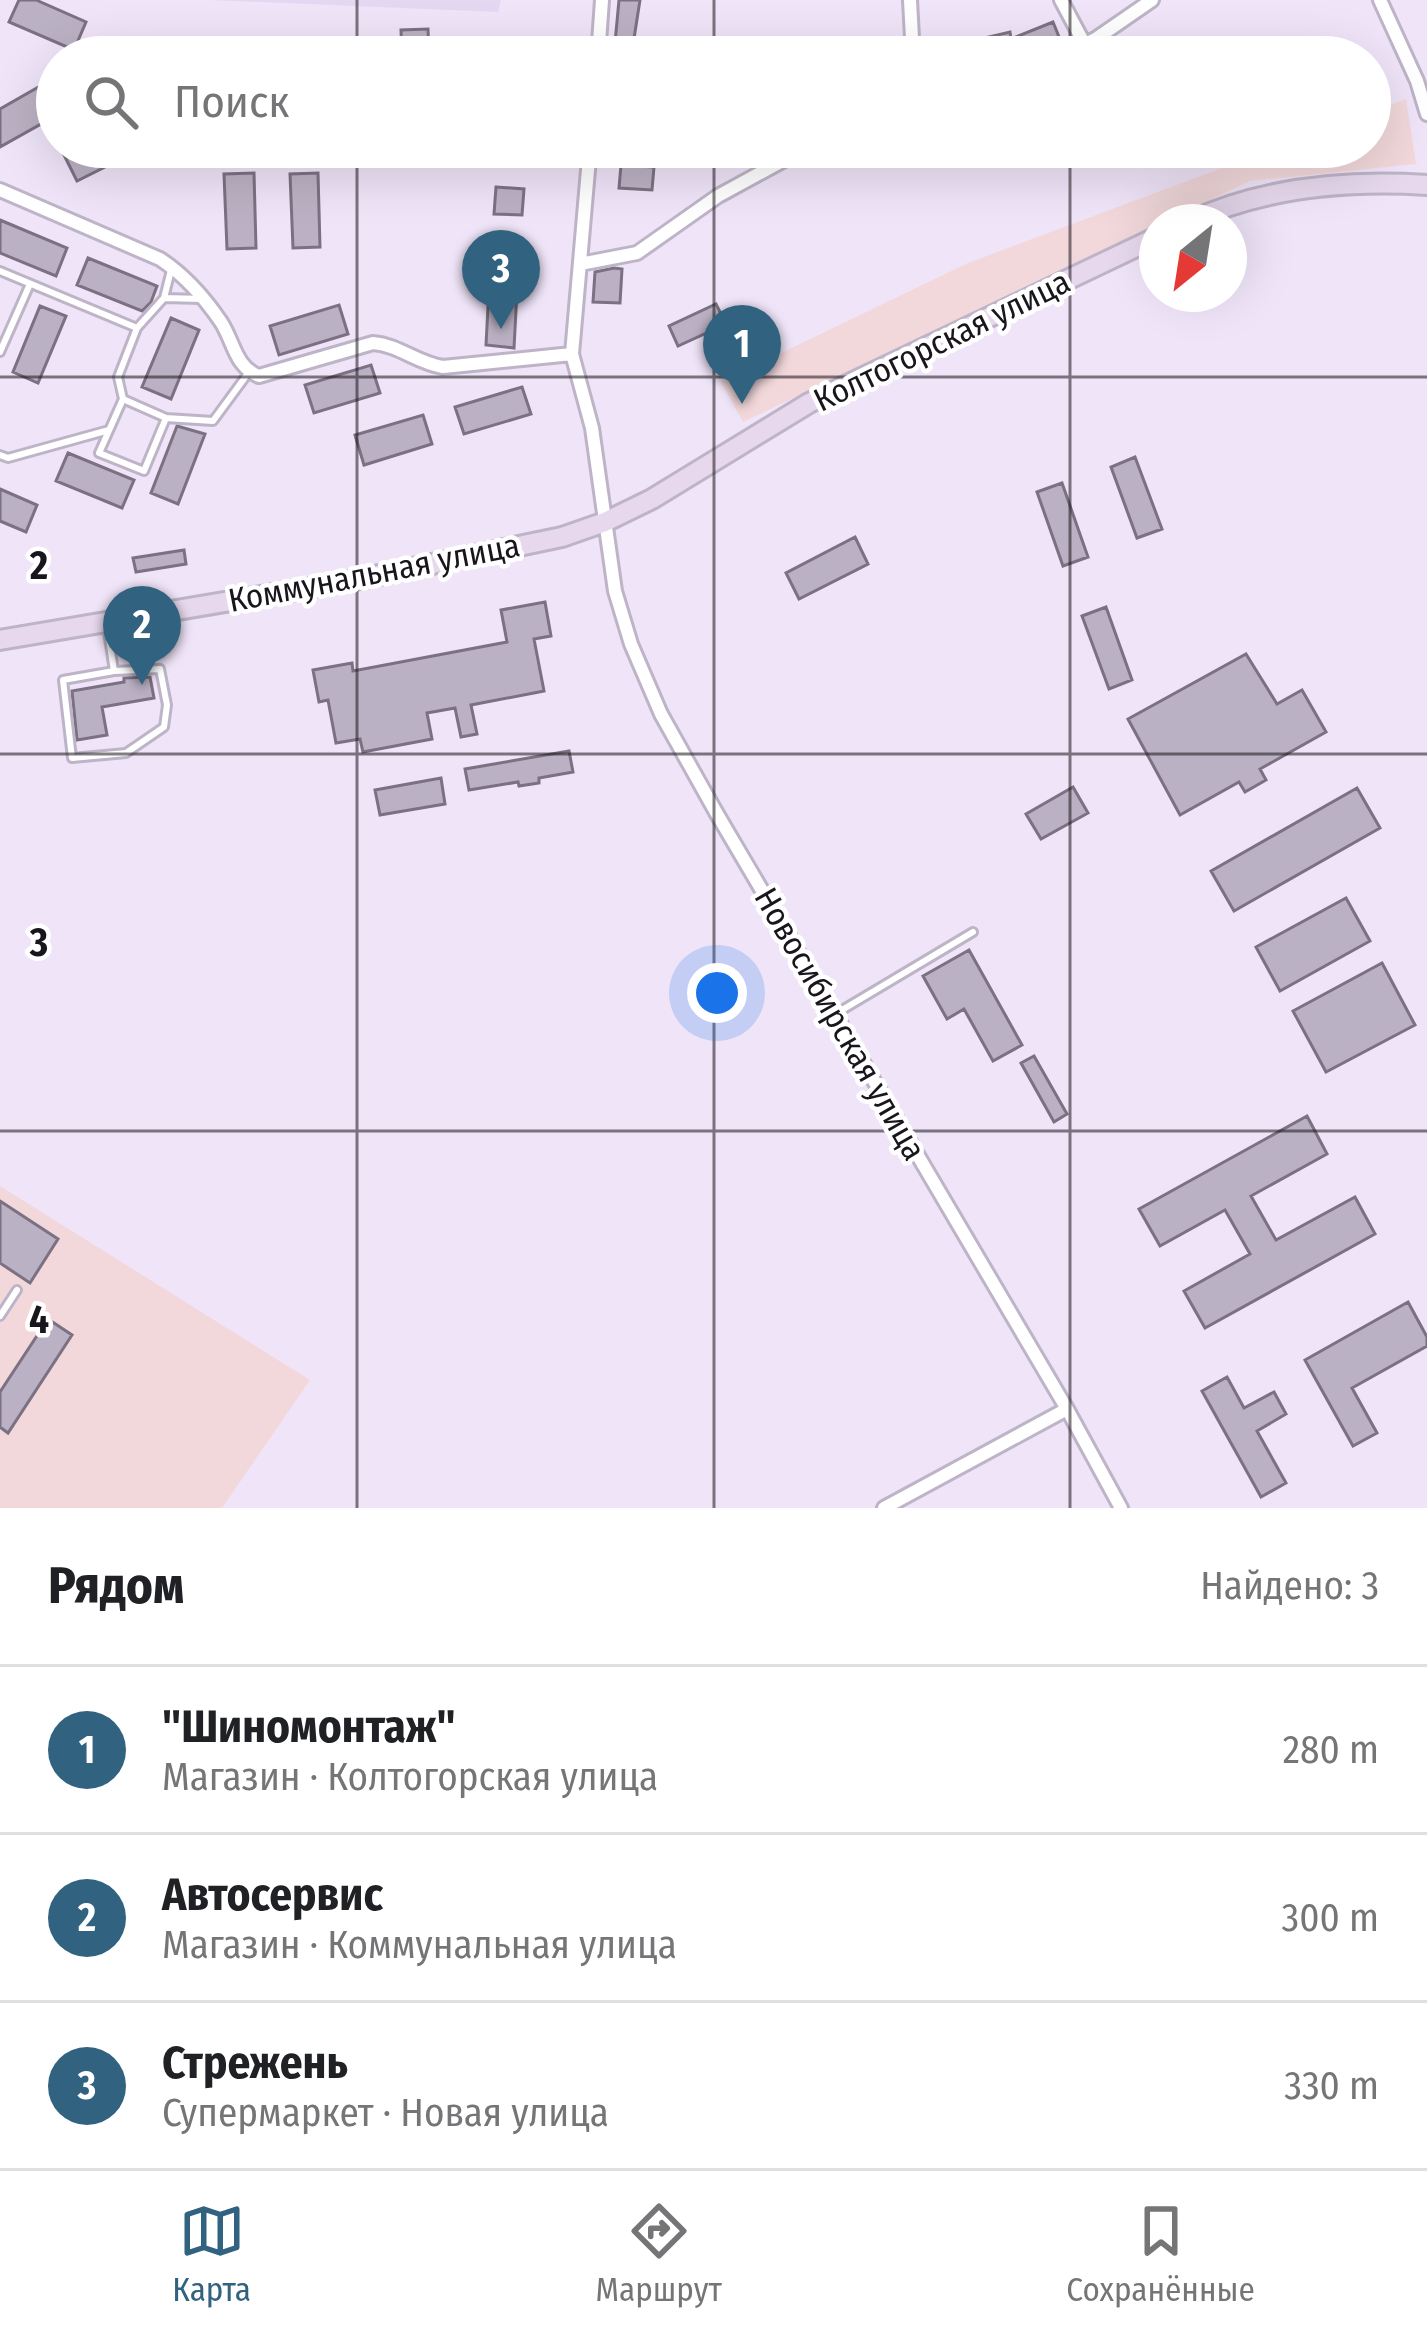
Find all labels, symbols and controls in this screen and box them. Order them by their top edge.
search box [36,36,1391,168]
icon: search [78,69,144,135]
text: Поиск [174,75,289,129]
north arrow [1139,204,1247,312]
pin: 3 [462,230,540,329]
street label: Колтогорская улица [807,262,1077,420]
pin: 1 [703,305,781,404]
street label: Коммунальная улица [225,525,523,621]
text: 2 [29,543,48,589]
pin: 2 [103,586,181,685]
street label: Новосибирская улица [746,881,934,1167]
text: 3 [29,920,48,966]
your location [687,963,747,1023]
text: 4 [29,1297,49,1343]
text: Рядом [48,1555,184,1617]
text: Найдено: 3 [1200,1563,1379,1609]
text: "Шиномонтаж" [162,1700,456,1754]
text: 1 [79,1727,95,1773]
text: 280 m [1283,1727,1379,1773]
text: Магазин · Колтогорская улица [162,1754,658,1800]
text: Автосервис [162,1868,383,1922]
text: 2 [78,1895,96,1941]
text: 300 m [1282,1895,1379,1941]
text: Магазин · Коммунальная улица [162,1922,677,1968]
text: Стрежень [162,2036,348,2090]
text: 3 [78,2063,96,2109]
text: 330 m [1284,2063,1379,2109]
text: Супермаркет · Новая улица [162,2090,609,2136]
tab: Карта [172,2198,251,2310]
tab: Маршрут [596,2198,722,2310]
tab: Сохранённые [1066,2198,1255,2310]

